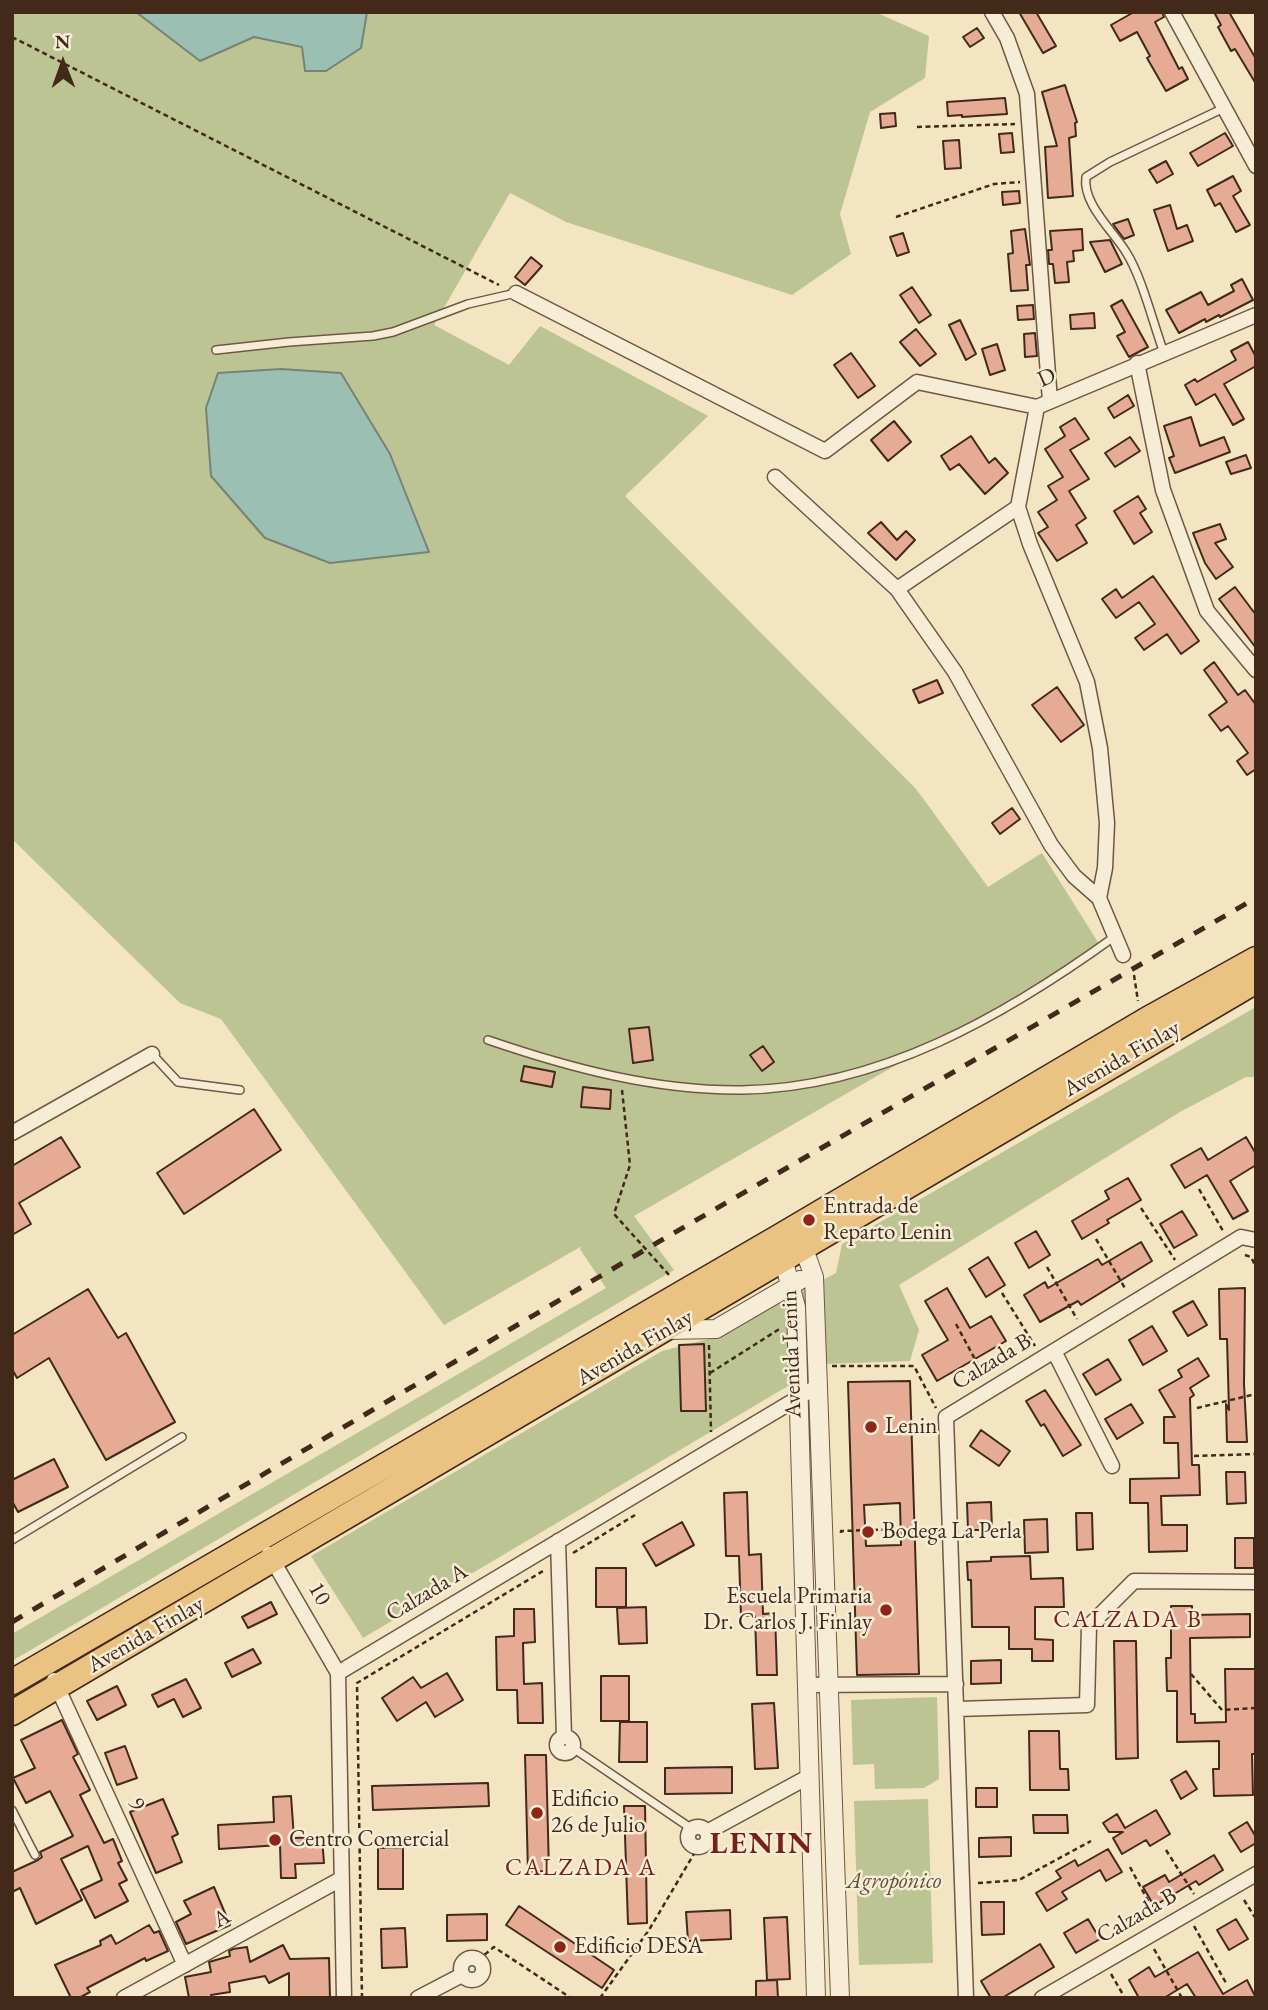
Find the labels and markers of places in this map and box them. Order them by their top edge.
place label: Entrada de Reparto Lenin [823,1193,952,1247]
marker: Entrada de Reparto Lenin [801,1212,817,1228]
place label: Lenin [885,1413,937,1441]
marker: Lenin [863,1419,879,1435]
place label: Bodega La Perla [882,1518,1021,1546]
marker: Bodega La Perla [860,1524,876,1540]
place label: Escuela Primaria Dr. Carlos J. Finlay [703,1583,872,1637]
marker: Escuela Primaria Dr. Carlos J. Finlay [878,1602,894,1618]
place label: Edificio 26 de Julio [551,1786,645,1840]
marker: Edificio 26 de Julio [529,1805,545,1821]
place label: Centro Comercial [289,1826,449,1854]
marker: Centro Comercial [267,1832,283,1848]
place label: Edificio DESA [574,1933,703,1961]
marker: Edificio DESA [552,1939,568,1955]

